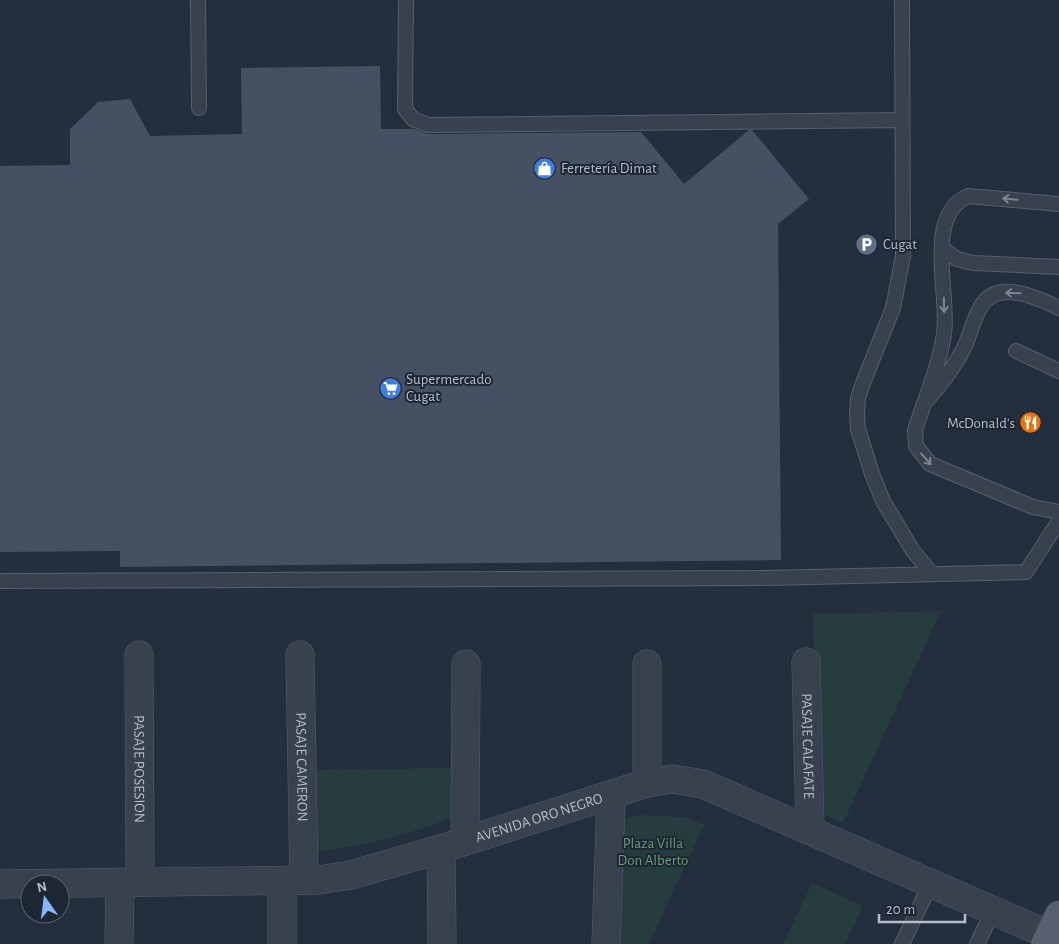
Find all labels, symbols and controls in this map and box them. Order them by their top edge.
shop icon: Ferretería Dimat [533,156,557,180]
place label: Ferretería Dimat [561,161,657,176]
one-way arrow [1003,194,1019,204]
parking icon: Cugat [855,232,879,256]
place label: Cugat [883,237,917,252]
one-way arrow [1005,288,1021,297]
one-way arrow [939,296,949,312]
place label: Supermercado Cugat [406,372,492,404]
supermarket icon: Supermercado Cugat [378,376,402,400]
restaurant icon: McDonald's [1019,411,1043,435]
place label: McDonald's [947,416,1015,431]
one-way arrow [920,452,932,465]
street label: PASAJE CALAFATE [799,693,816,799]
street label: PASAJE CAMERON [293,712,310,822]
street label: PASAJE POSESION [131,715,147,823]
street label: AVENIDA ORO NEGRO [474,791,605,845]
park label: Plaza Villa Don Alberto [618,836,688,868]
north arrow [20,874,70,924]
text: N [36,879,49,895]
scale bar [879,892,965,924]
text: 20 m [886,902,915,917]

